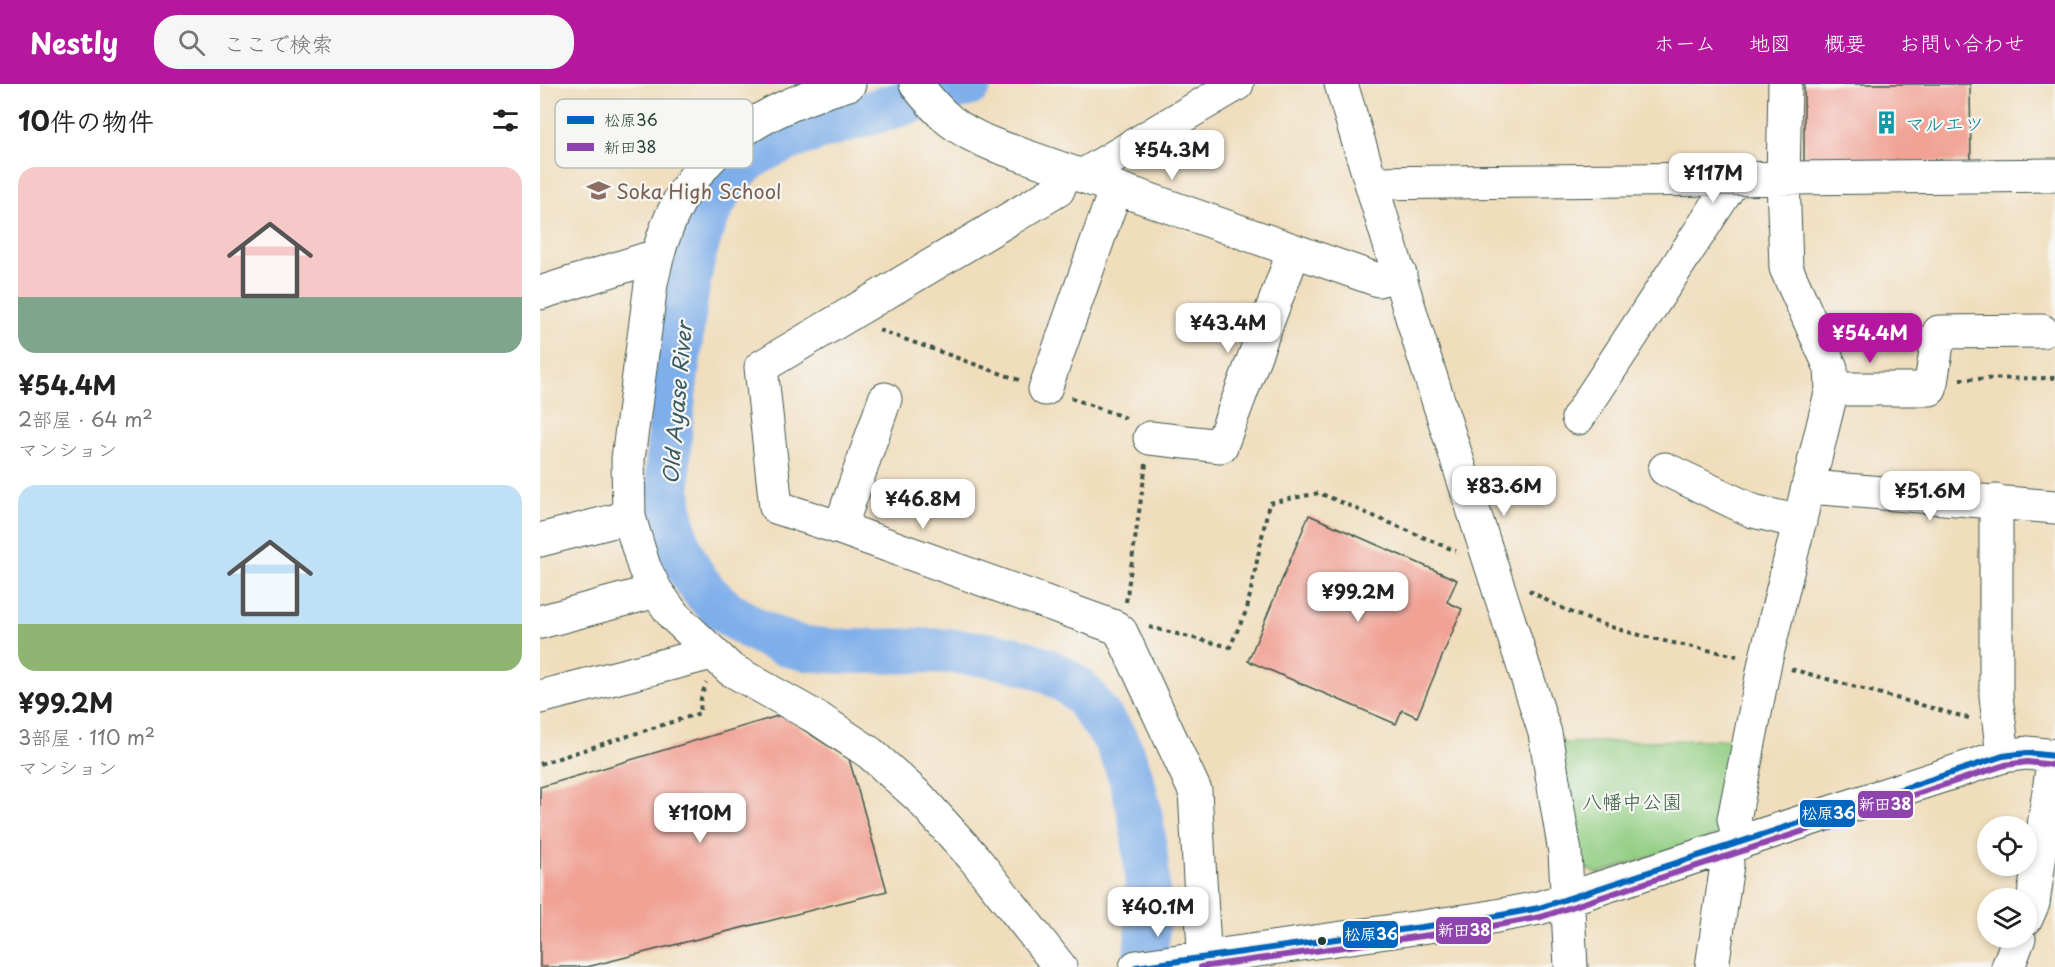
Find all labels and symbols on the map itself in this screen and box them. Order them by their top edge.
legend [555,99,753,168]
text: 松原36 [604,107,658,131]
place label: マルエツ [1905,108,1985,138]
building icon: マルエツ [1874,110,1900,136]
pin: ¥54.3M [1123,130,1221,181]
text: 新田38 [604,134,657,158]
pin: ¥117M [1671,153,1755,204]
place label: Soka High School [616,176,781,206]
school or university icon: Soka High School [585,178,611,204]
pin: ¥43.4M [1179,303,1277,354]
pin: ¥54.4M [1821,313,1919,364]
water label: Old Ayase River [653,317,699,485]
pin: ¥83.6M [1455,466,1553,517]
pin: ¥51.6M [1881,471,1979,522]
pin: ¥46.8M [874,479,972,530]
pin: ¥99.2M [1309,572,1407,623]
park label: 八幡中公園 [1582,786,1682,816]
line badge: 新田38 [1857,790,1914,819]
text: 新田38 [1859,791,1911,815]
pin: ¥110M [658,793,742,844]
line badge: 松原36 [1799,799,1856,828]
text: 松原36 [1801,800,1855,824]
pin: ¥40.1M [1109,887,1207,938]
line badge: 新田38 [1435,916,1492,945]
text: 新田38 [1438,917,1490,941]
line badge: 松原36 [1342,920,1399,949]
text: 松原36 [1344,921,1398,945]
unlabelled marker [1316,935,1328,947]

